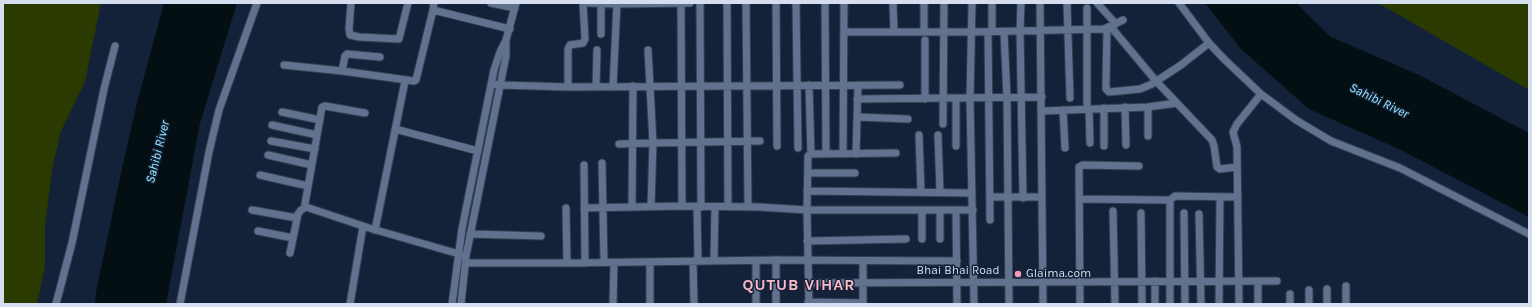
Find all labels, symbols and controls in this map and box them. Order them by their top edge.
water label: Sahibi River [1347,80,1411,122]
water label: Sahibi River [143,119,173,185]
street label: Bhai Bhai Road [916,264,1000,278]
place label: Glaima.com [1026,267,1091,281]
marker: Glaima.com [1013,269,1023,279]
district label: QUTUB VIHAR [742,275,856,295]

